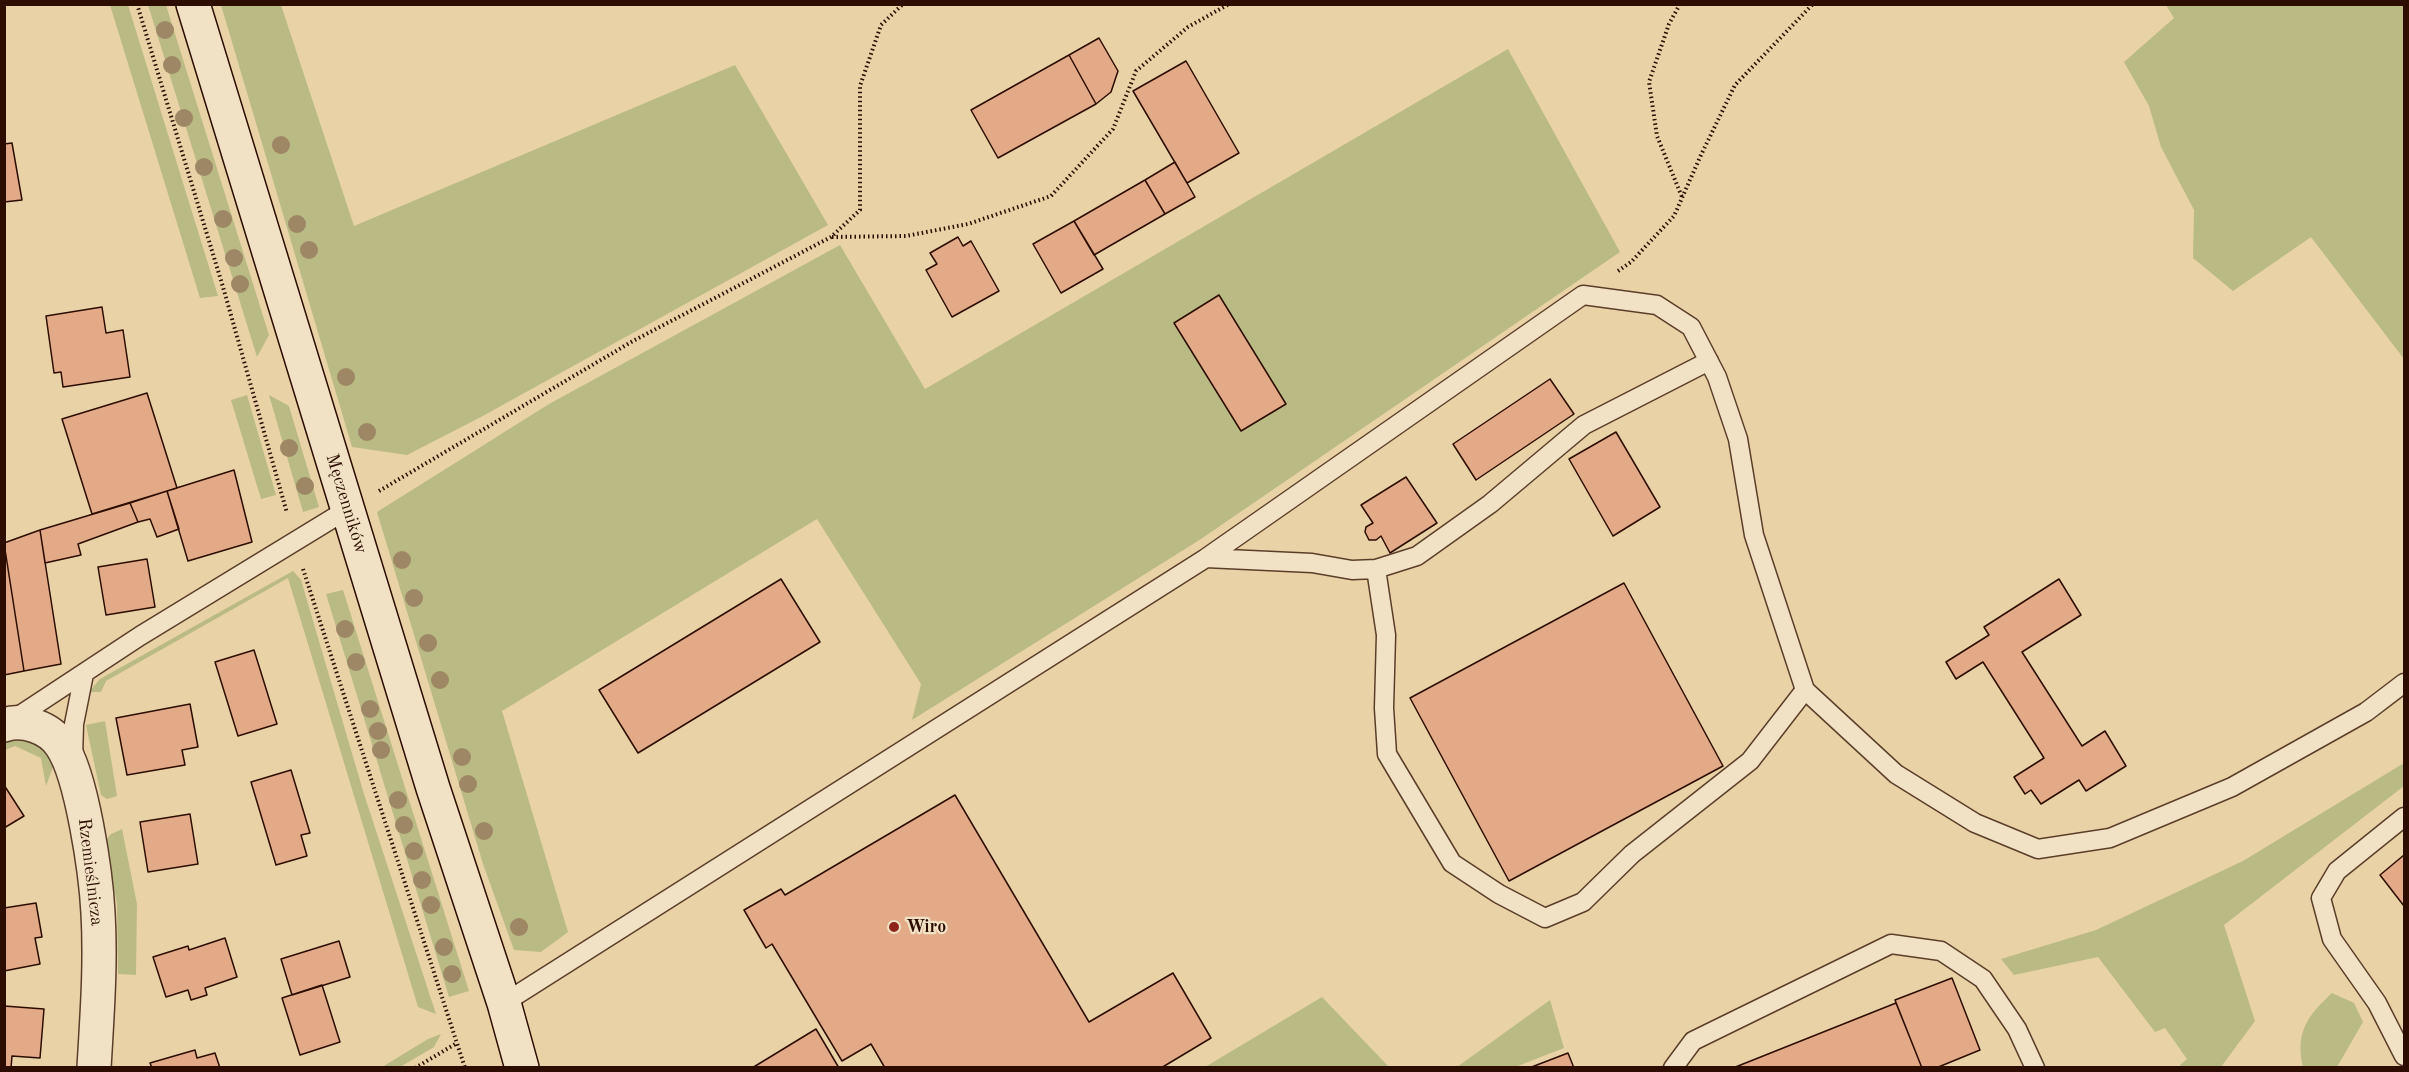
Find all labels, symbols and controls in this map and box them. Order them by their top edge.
street label: Męczenników [321,451,371,557]
street label: Rzemieślnicza [73,817,107,927]
place label: Wiro [906,916,946,938]
marker: Wiro [887,920,901,934]

